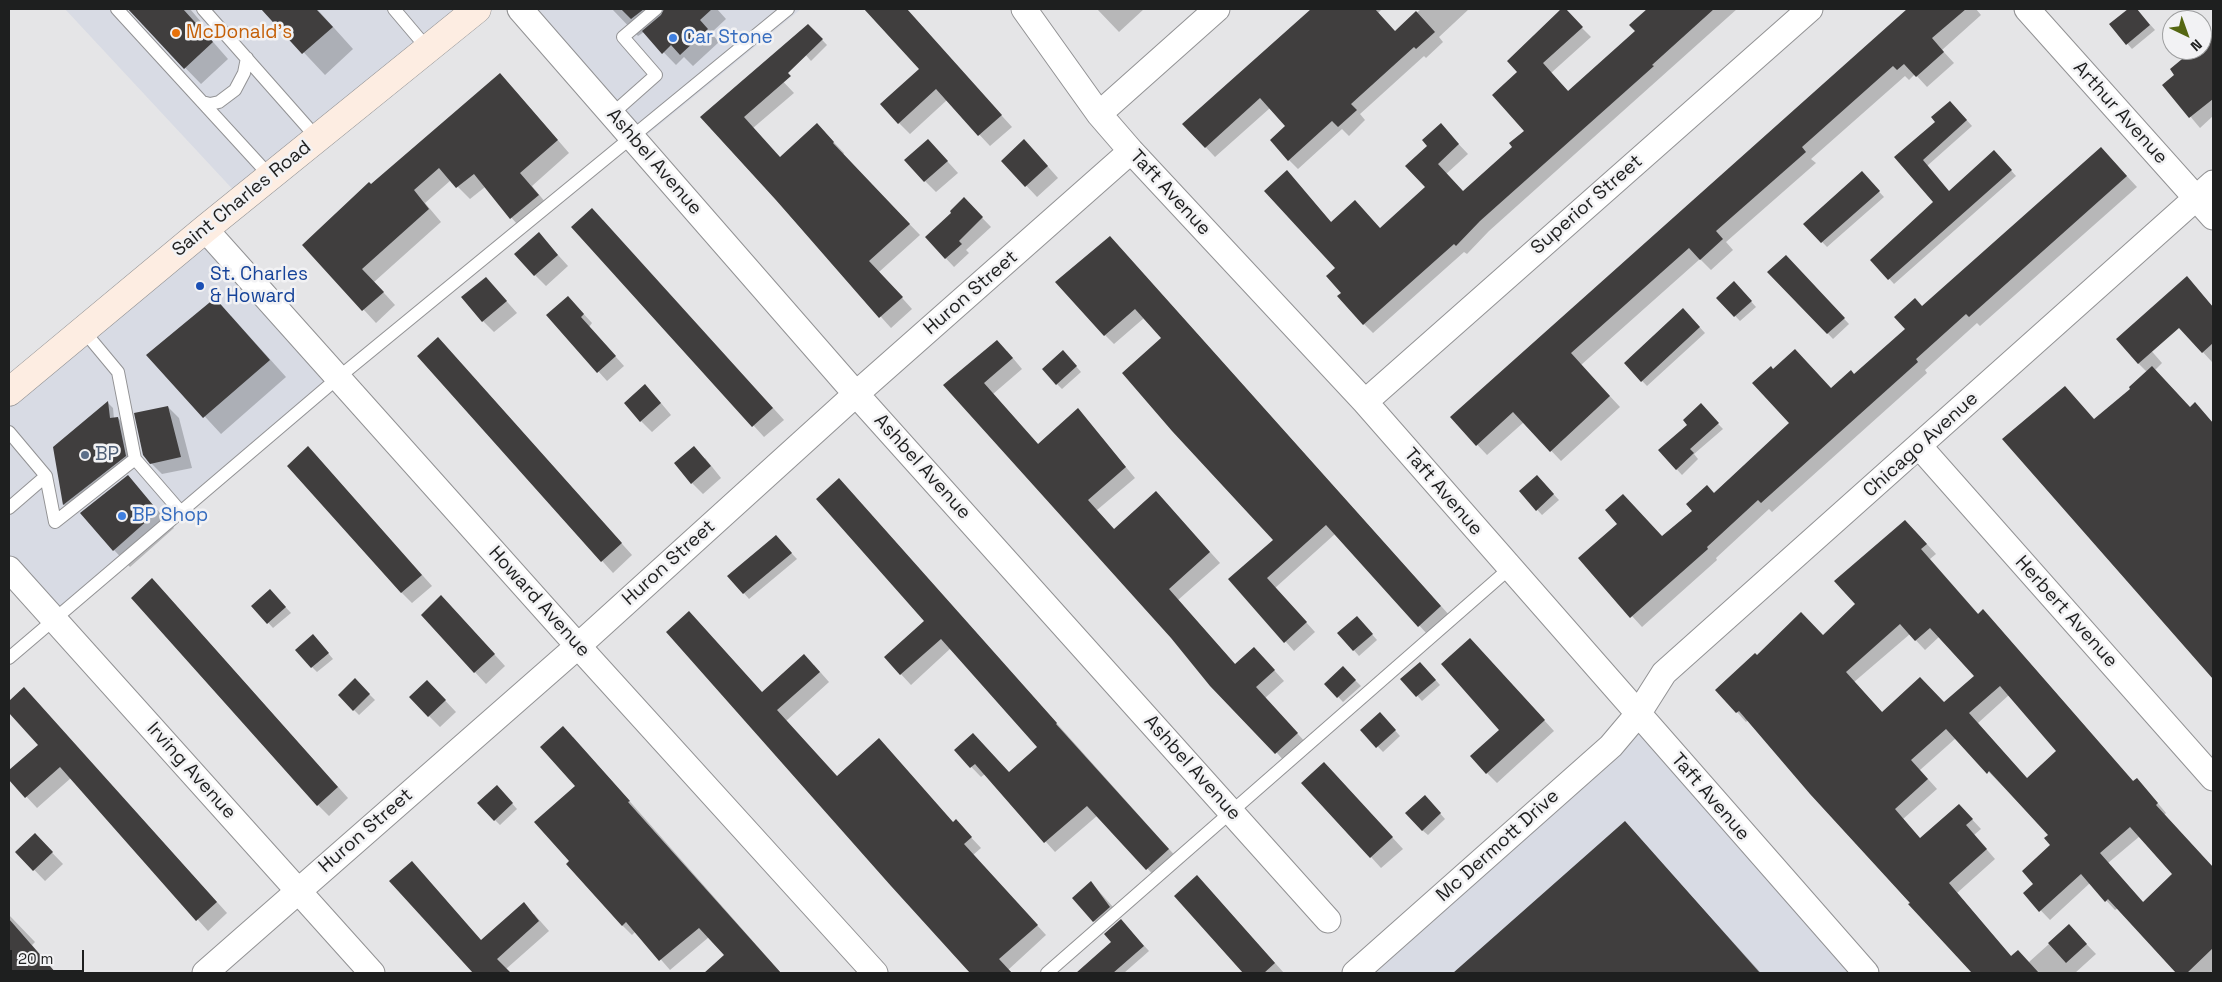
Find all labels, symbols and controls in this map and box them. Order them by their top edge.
north arrow [2162,10,2212,60]
place label: McDonald's [186,22,292,44]
marker: McDonald's [170,27,182,39]
place label: Car Stone [683,27,773,49]
marker: Car Stone [667,32,679,44]
text: N [2187,36,2206,55]
street label: Arthur Avenue [2068,57,2172,169]
street label: Ashbel Avenue [602,104,706,220]
street label: Saint Charles Road [168,136,316,262]
street label: Taft Avenue [1125,146,1215,240]
street label: Superior Street [1527,150,1647,260]
street label: Huron Street [919,246,1023,340]
place label: St. Charles & Howard [210,264,308,308]
marker: St. Charles & Howard [194,280,206,292]
street label: Chicago Avenue [1859,388,1983,502]
street label: Ashbel Avenue [869,410,975,524]
place label: BP [95,444,119,466]
street label: Taft Avenue [1399,444,1487,540]
marker: BP [79,449,91,461]
place label: BP Shop [132,505,208,527]
marker: BP Shop [116,510,128,522]
street label: Huron Street [618,515,720,611]
street label: Howard Avenue [483,542,595,662]
street label: Herbert Avenue [2010,552,2122,672]
street label: Ashbel Avenue [1139,711,1245,825]
street label: Irving Avenue [142,718,240,824]
street label: Taft Avenue [1666,749,1754,845]
street label: Huron Street [314,784,418,878]
street label: Mc Dermott Drive [1432,785,1564,907]
scale bar [12,940,86,972]
text: 20 m [18,949,53,968]

